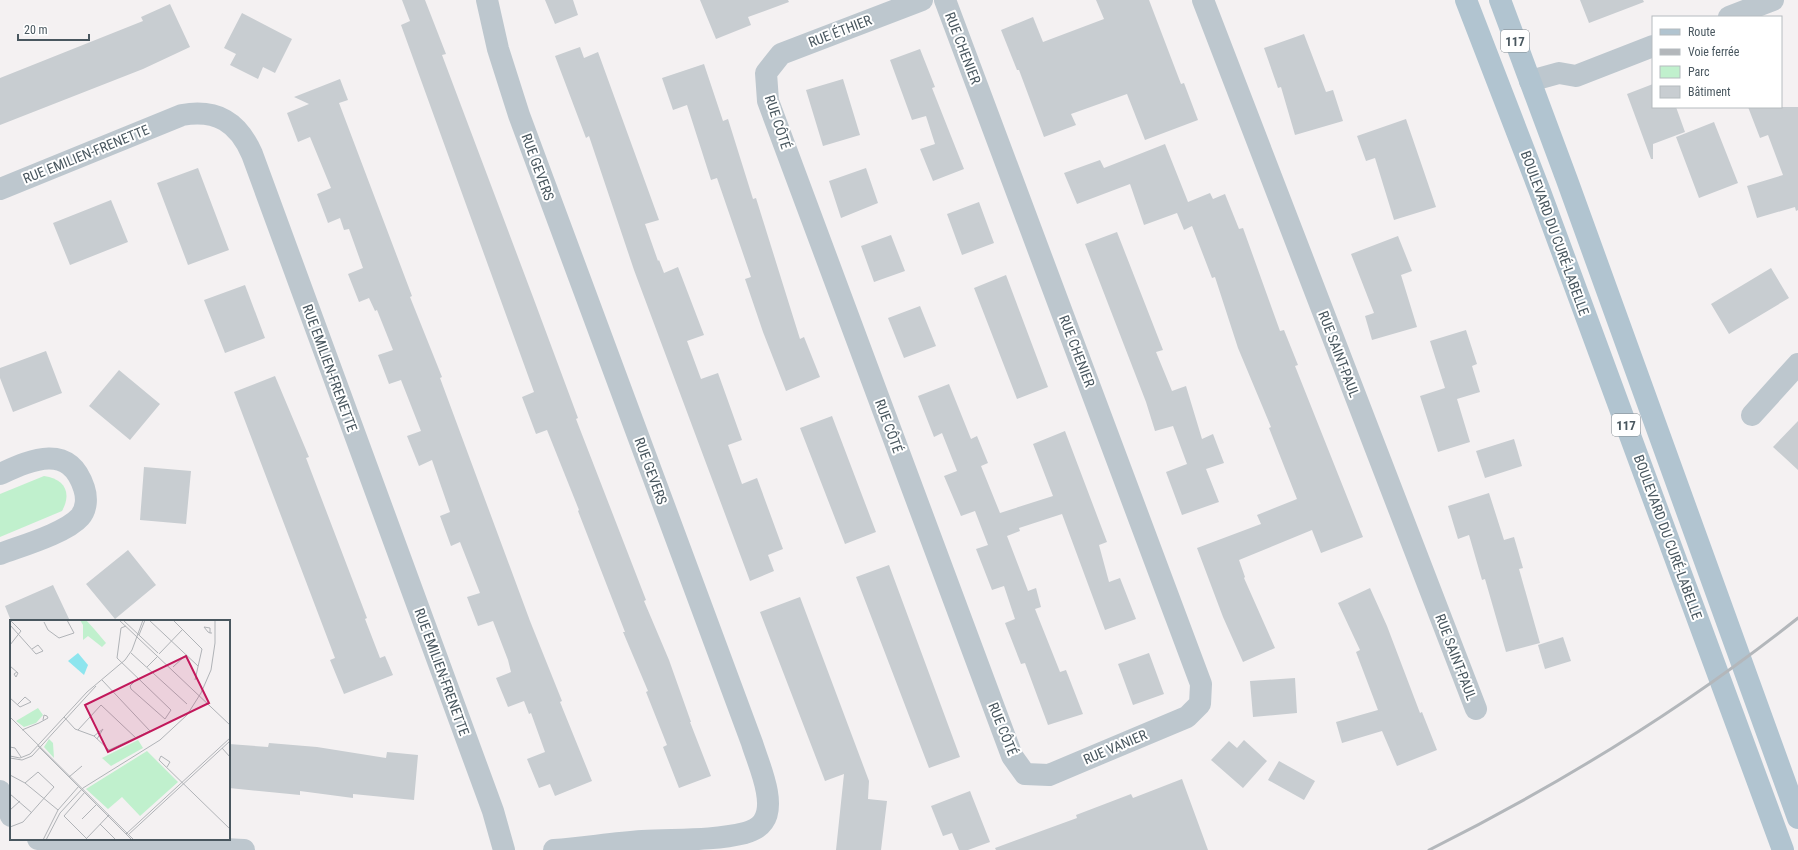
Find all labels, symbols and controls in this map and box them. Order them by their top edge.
street label: RUE ÉTHIER [806,10,874,50]
street label: RUE CHENIER [942,10,984,87]
scale bar [18,16,89,42]
legend [1652,16,1782,108]
text: 20 m [24,23,48,37]
text: Route [1688,25,1716,39]
road number: 117 [1501,30,1529,52]
text: Voie ferrée [1688,45,1740,59]
text: Parc [1688,65,1710,79]
text: Bâtiment [1688,85,1731,99]
street label: RUE CÔTÉ [762,93,795,151]
street label: RUE EMILIEN-FRENETTE [21,121,151,187]
street label: RUE GEVERS [518,131,558,203]
street label: BOULEVARD DU CURÉ-LABELLE [1518,148,1593,318]
street label: RUE EMILIEN-FRENETTE [300,302,360,434]
street label: RUE SAINT-PAUL [1315,309,1363,400]
street label: RUE CHENIER [1056,313,1098,390]
street label: RUE CÔTÉ [872,397,907,455]
road number: 117 [1612,414,1640,436]
street label: RUE GEVERS [631,435,671,507]
street label: BOULEVARD DU CURÉ-LABELLE [1631,452,1706,622]
street label: RUE EMILIEN-FRENETTE [412,606,472,738]
street label: RUE SAINT-PAUL [1432,612,1480,703]
inset map [10,620,230,840]
street label: RUE CÔTÉ [985,700,1022,758]
street label: RUE VANIER [1081,726,1150,768]

